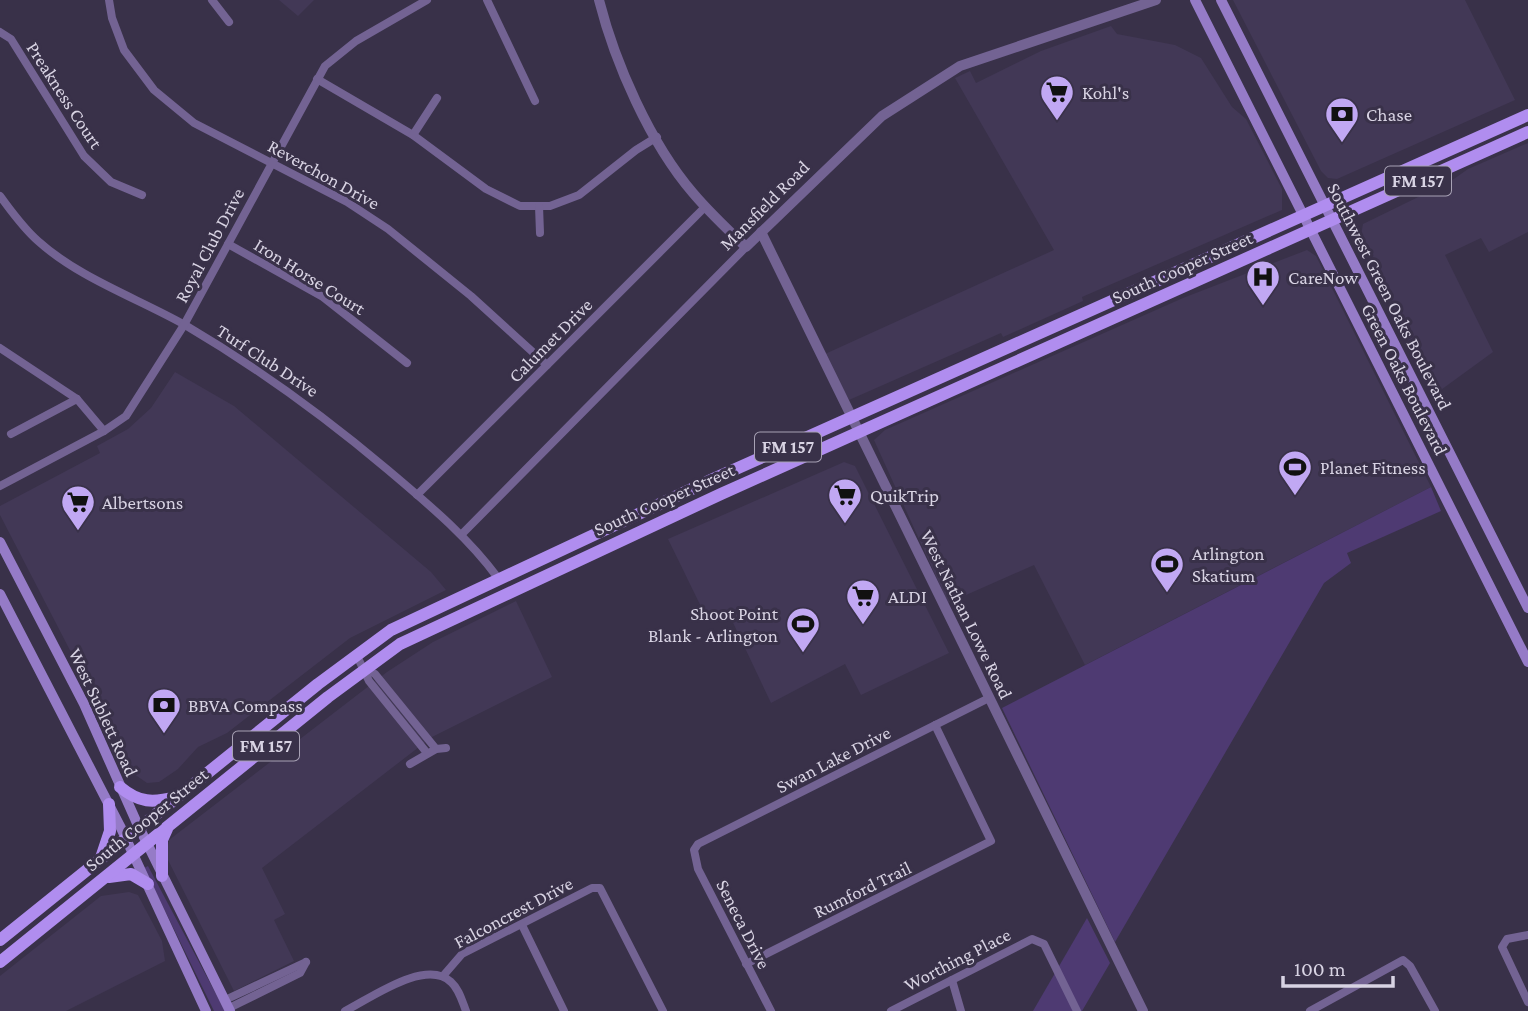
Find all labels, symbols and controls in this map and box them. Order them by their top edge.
street label: Preakness Court [22,38,107,153]
supermarket icon: Kohl's [1038,73,1076,122]
place label: Kohl's [1082,82,1129,103]
bank icon: Chase [1323,95,1361,144]
place label: Chase [1366,104,1412,125]
street label: Reverchon Drive [264,135,383,214]
street label: Mansfield Road [715,156,813,254]
road number: FM 157 [1385,166,1451,196]
street label: Southwest Green Oaks Boulevard [1323,179,1457,413]
street label: Royal Club Drive [170,184,248,306]
street label: South Cooper Street [1109,227,1256,308]
street label: Iron Horse Court [250,234,370,319]
hospital icon: CareNow [1244,258,1282,307]
place label: CareNow [1288,267,1358,288]
street label: Calumet Drive [504,294,597,387]
street label: Green Oaks Boulevard [1357,299,1453,459]
street label: Turf Club Drive [213,320,323,401]
road number: FM 157 [755,432,821,462]
sports icon: Planet Fitness [1276,448,1314,497]
place label: Planet Fitness [1320,457,1426,478]
street label: South Cooper Street [591,459,738,540]
supermarket icon: QuikTrip [826,476,864,525]
supermarket icon: Albertsons [59,483,97,532]
place label: QuikTrip [870,485,939,506]
place label: Albertsons [102,492,183,513]
street label: West Nathan Lowe Road [916,526,1017,702]
place label: Arlington Skatium [1192,543,1265,586]
sports icon: Arlington Skatium [1148,545,1186,594]
supermarket icon: ALDI [844,577,882,626]
place label: ALDI [888,586,927,607]
place label: Shoot Point Blank - Arlington [648,603,779,646]
sports icon: Shoot Point Blank - Arlington [784,605,822,654]
street label: West Sublett Road [65,645,142,780]
bank icon: BBVA Compass [145,686,183,735]
place label: BBVA Compass [188,695,303,716]
street label: Swan Lake Drive [773,722,894,797]
road number: FM 157 [233,732,299,760]
street label: South Cooper Street [81,763,212,875]
street label: Rumford Trail [810,857,914,922]
street label: Falconcrest Drive [450,872,576,953]
street label: Seneca Drive [712,876,775,972]
street label: Worthing Place [900,924,1014,995]
scale bar [1283,944,1393,988]
text: 100 m [1294,957,1346,981]

